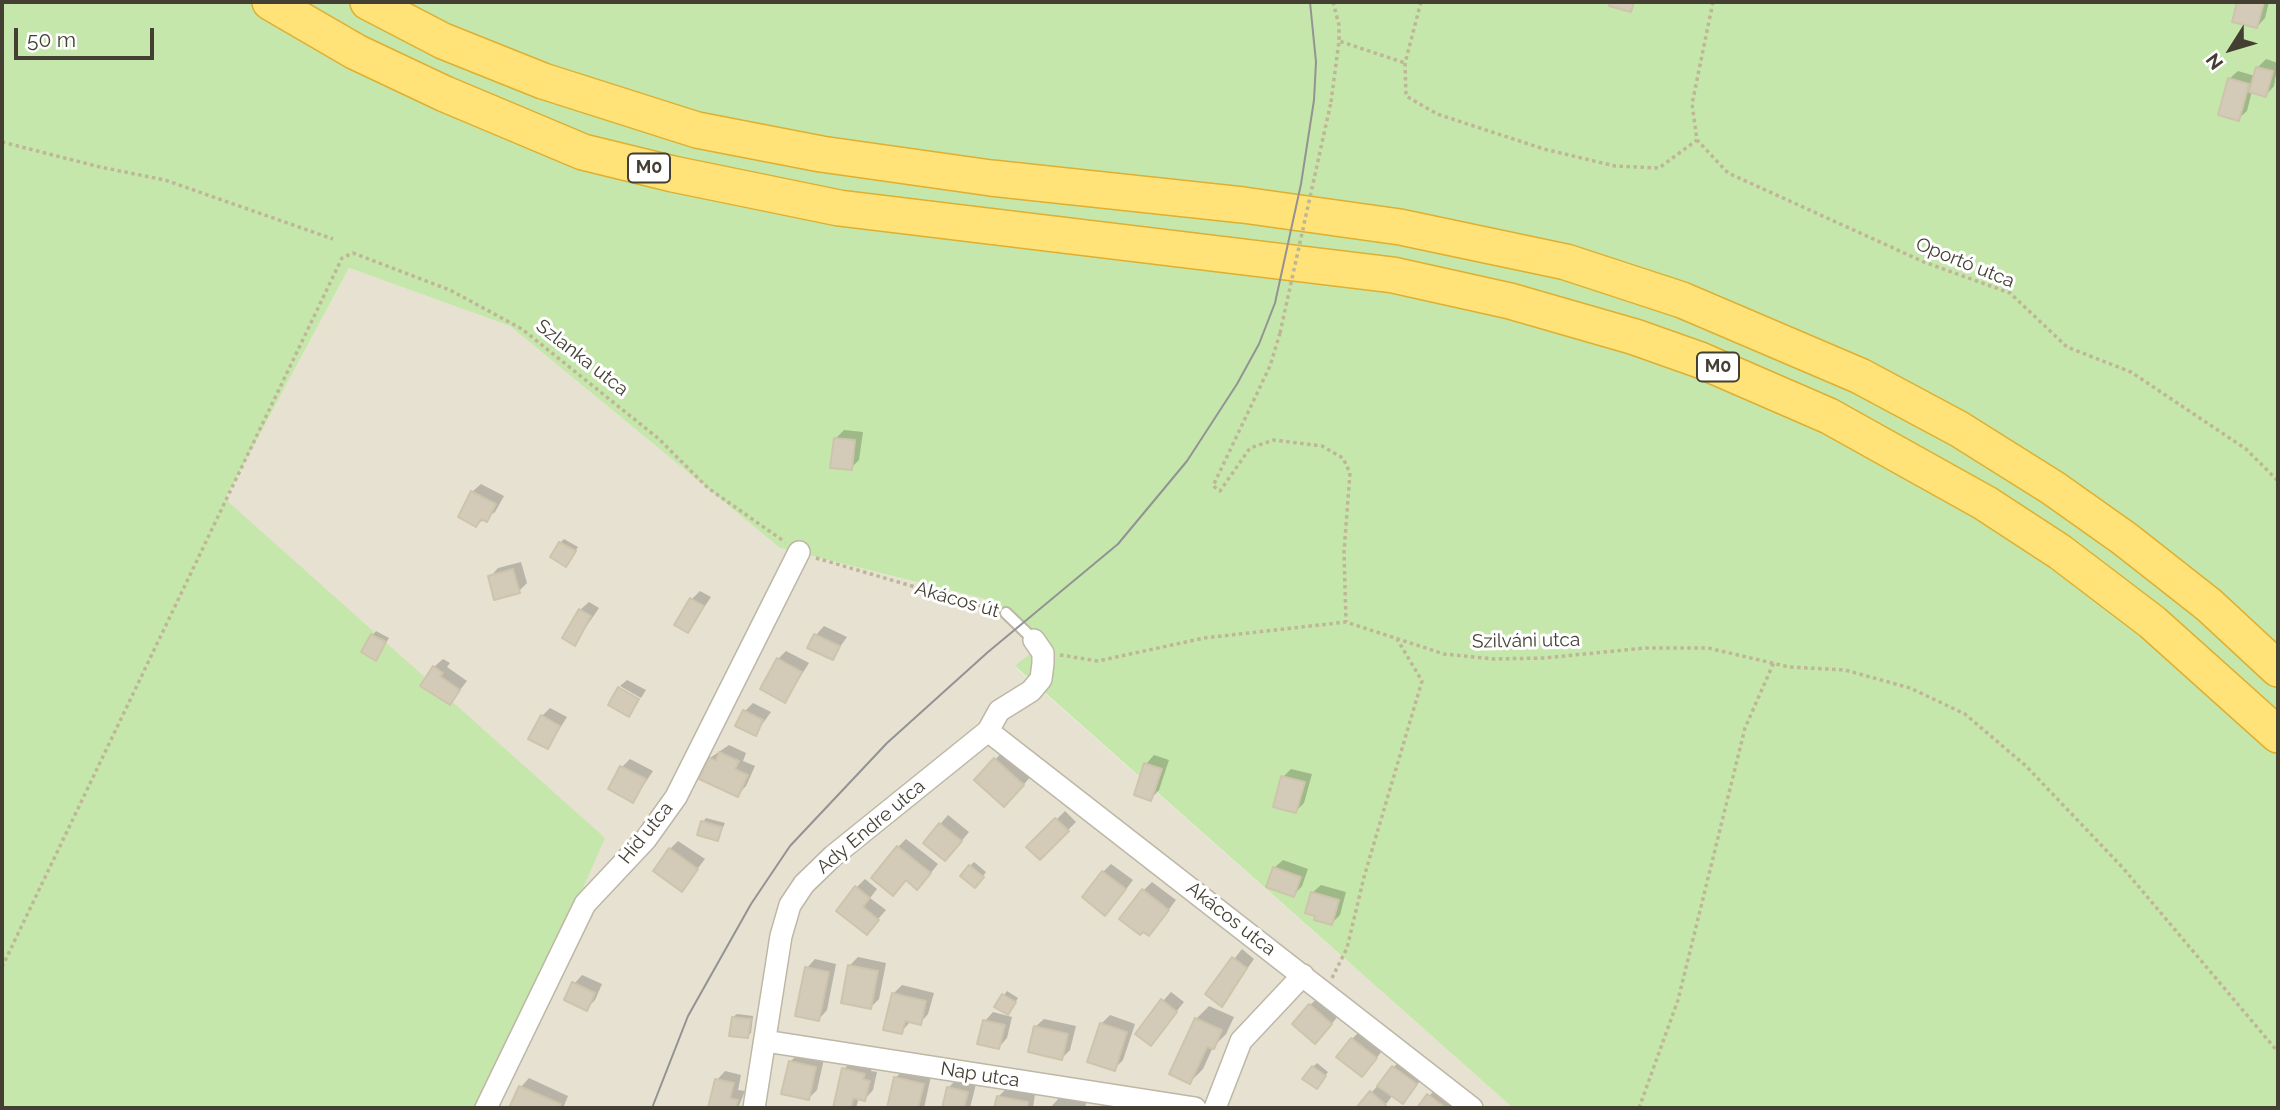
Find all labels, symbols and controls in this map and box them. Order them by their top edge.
scale bar [18,14,158,58]
north arrow [2196,14,2266,84]
text: 50 m [27,27,76,52]
text: N [2201,49,2227,74]
road number: M0 [628,154,670,182]
street label: Oportó utca [1912,233,2018,293]
street label: Szlanka utca [531,315,633,401]
road number: M0 [1697,352,1739,382]
street label: Akácos út [912,577,1002,623]
street label: Szilváni utca [1472,629,1580,653]
street label: Ady Endre utca [812,775,930,879]
street label: Híd utca [614,797,678,869]
street label: Akácos utca [1182,877,1280,961]
street label: Nap utca [939,1058,1021,1092]

